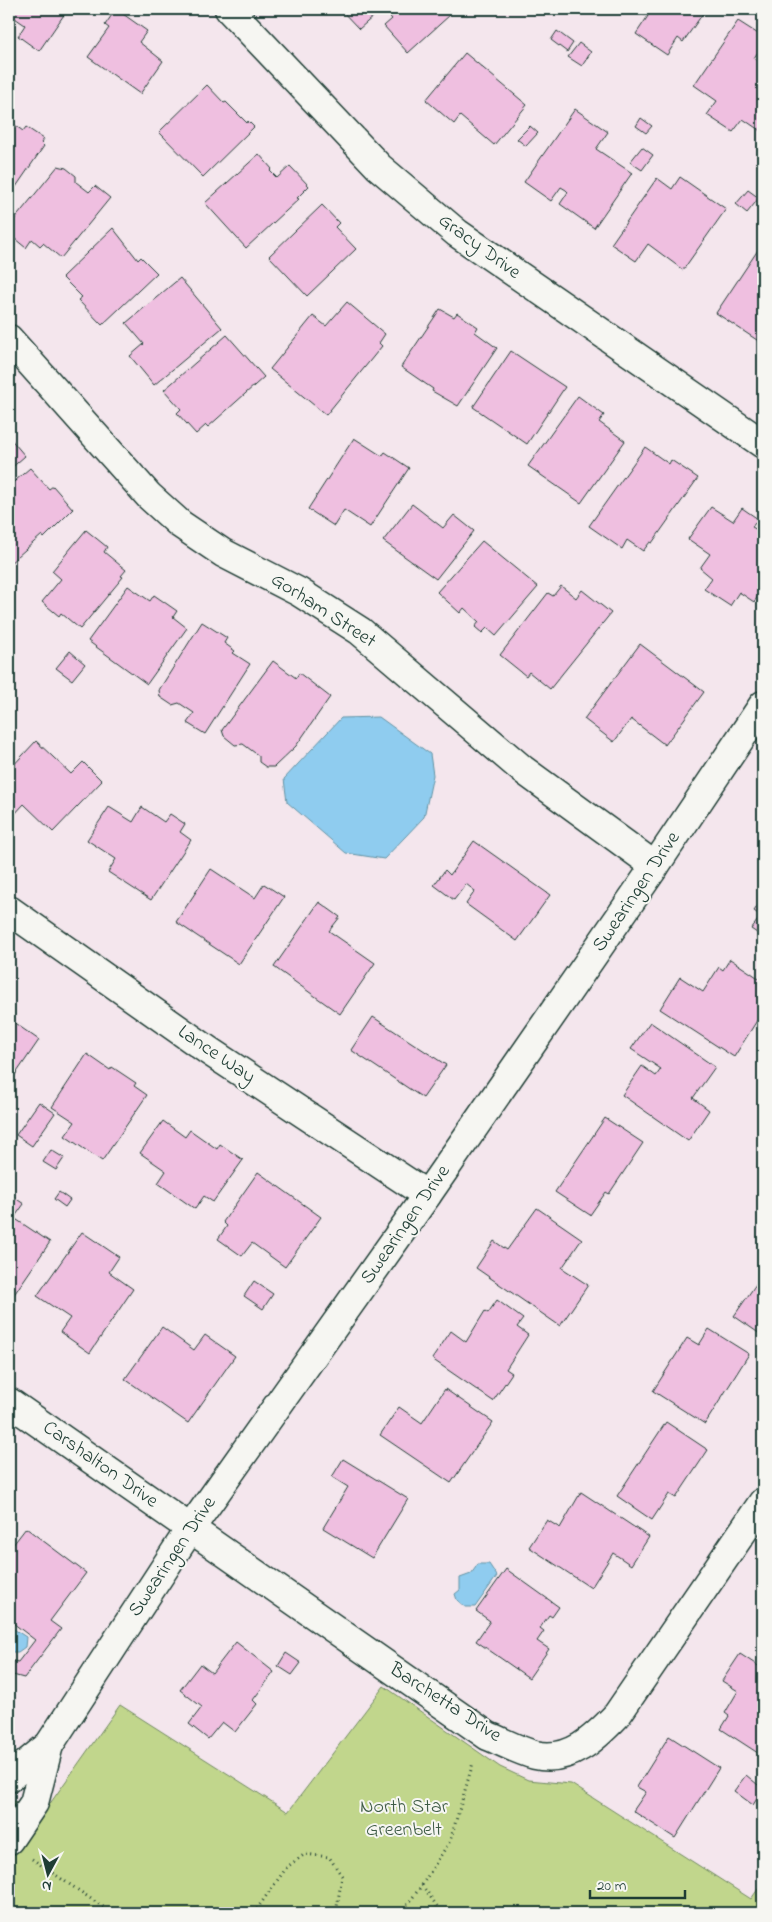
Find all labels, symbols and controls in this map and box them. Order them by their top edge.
street label: Gracy Drive [432,207,527,287]
street label: Gorham Street [265,566,382,656]
street label: Swearingen Drive [586,826,689,959]
street label: Lance Way [171,1018,261,1092]
street label: Swearingen Drive [354,1159,459,1291]
street label: Carshalton Drive [36,1414,164,1516]
street label: Swearingen Drive [122,1491,225,1624]
street label: Barchetta Drive [382,1655,507,1750]
park label: North Star Greenbelt [360,1793,449,1845]
north arrow [22,1850,72,1900]
scale bar [590,1867,684,1899]
text: N [41,1874,53,1896]
text: 20 m [597,1875,627,1897]

